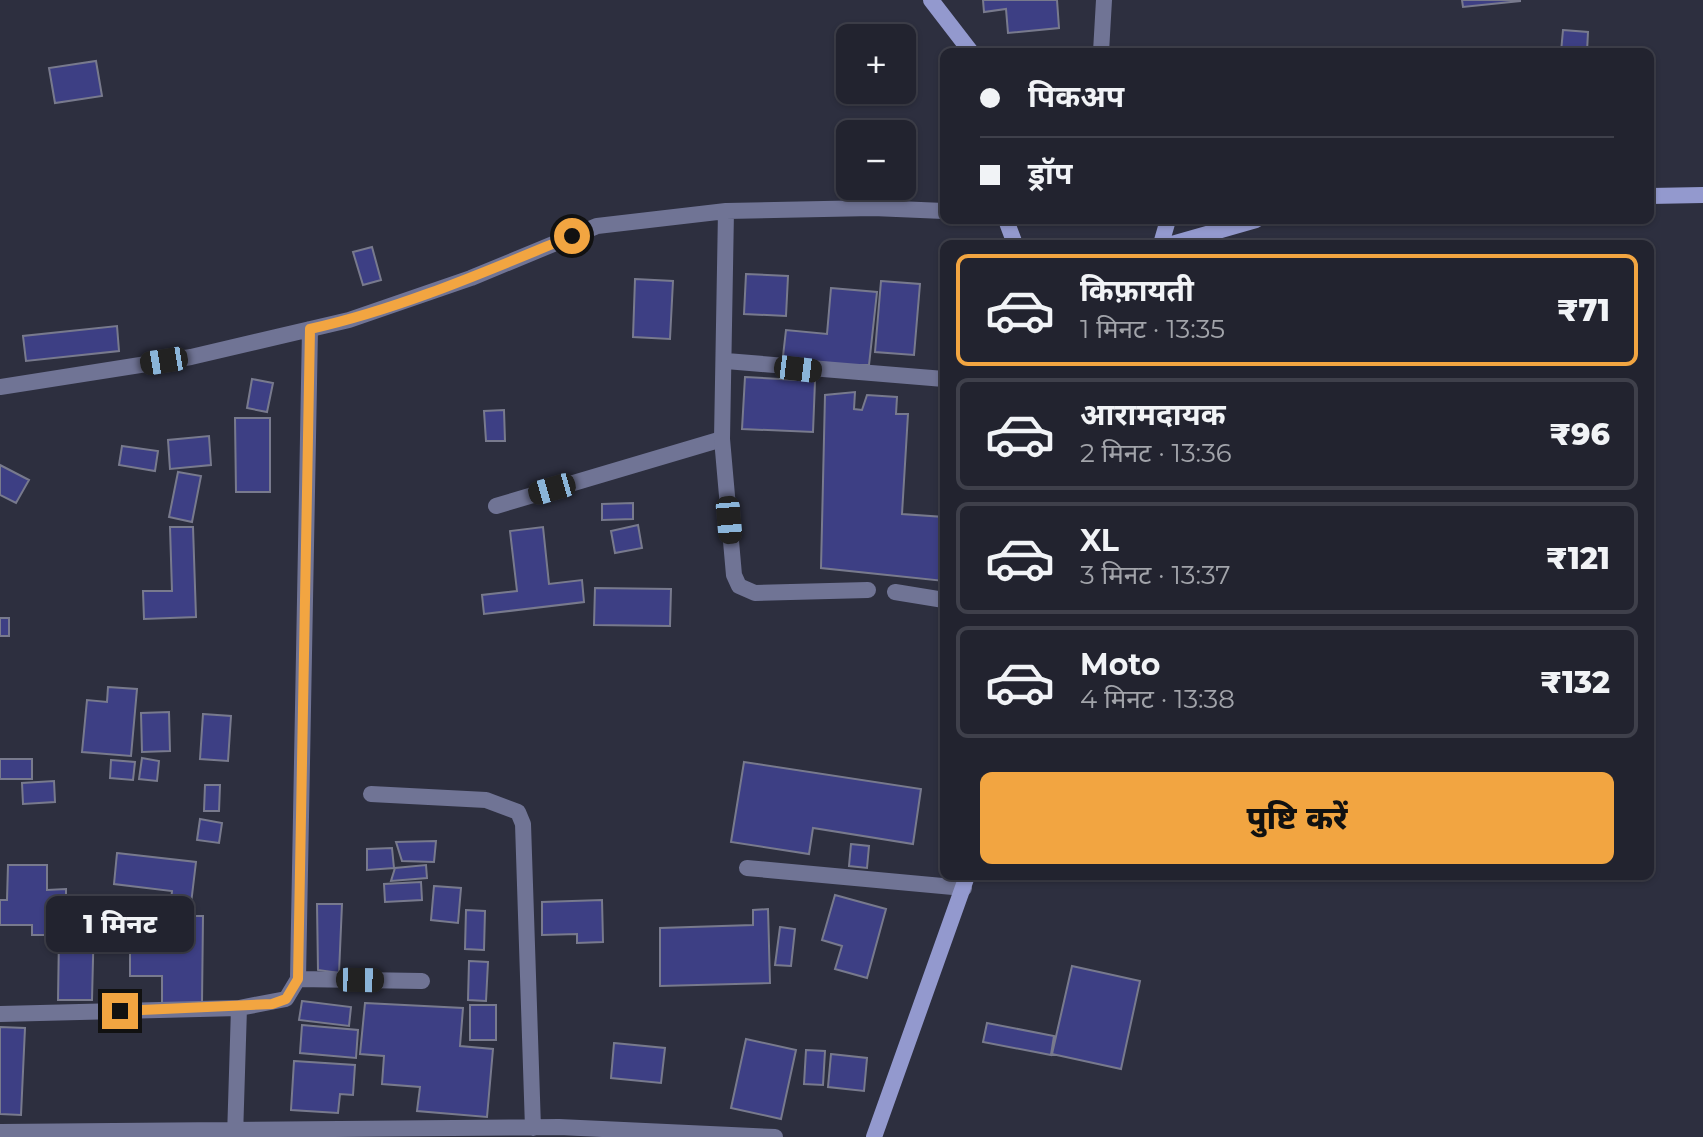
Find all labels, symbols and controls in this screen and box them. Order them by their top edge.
map controls [836,24,916,200]
button: + [836,24,916,104]
text: पिकअप [1028,78,1124,115]
button: − [836,120,916,200]
text: ड्रॉप [1028,155,1072,192]
route start [554,218,590,254]
text: किफ़ायती [1080,272,1194,309]
icon: car [984,274,1056,346]
text: ₹71 [1557,292,1610,329]
text: 1 मिनट · 13:35 [1080,313,1225,345]
car [138,345,190,377]
car [773,354,823,384]
text: आरामदायक [1080,396,1226,433]
icon: car [984,398,1056,470]
text: ₹96 [1549,416,1610,453]
text: 2 मिनट · 13:36 [1080,437,1232,469]
car [526,471,578,507]
car [715,495,743,545]
icon: car [984,522,1056,594]
text: XL [1080,522,1119,559]
text: ₹121 [1546,540,1610,577]
text: 3 मिनट · 13:37 [1080,559,1231,591]
icon: car [984,646,1056,718]
text: Moto [1080,646,1161,683]
text: ₹132 [1540,664,1610,701]
text: 4 मिनट · 13:38 [1080,683,1235,715]
button: पुष्टि करें [980,772,1614,864]
callout: 1 मिनट [46,895,194,951]
text: 1 मिनट [83,908,157,940]
car [336,968,384,992]
route end [102,993,138,1029]

